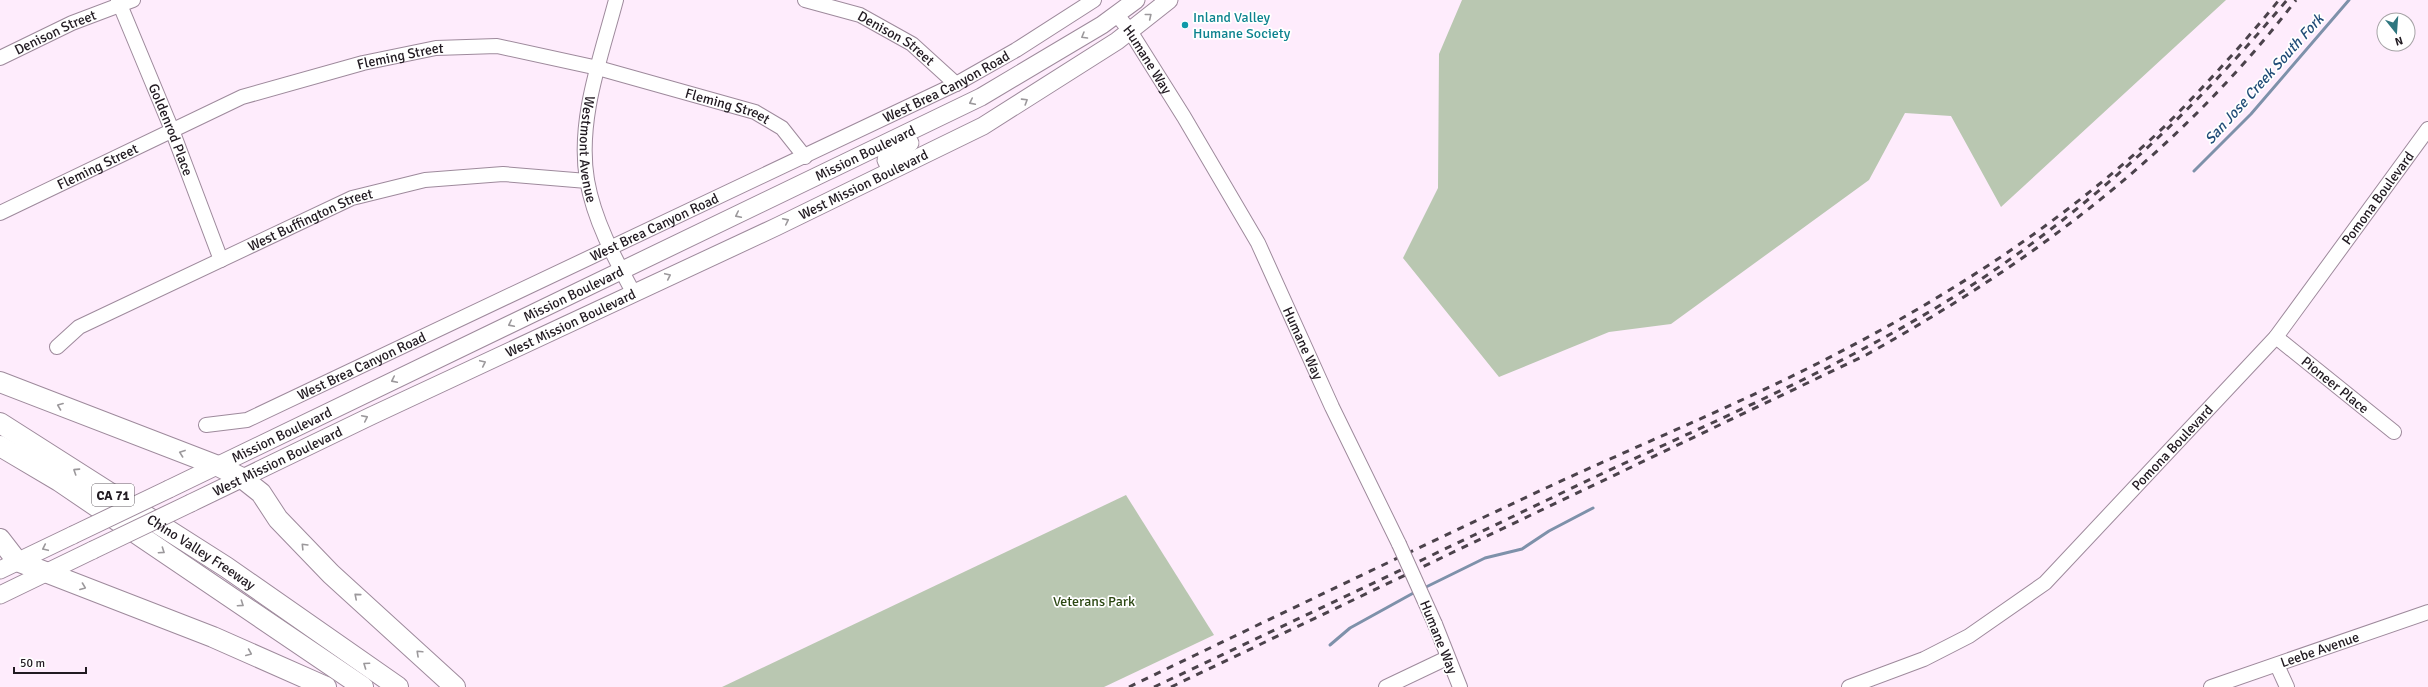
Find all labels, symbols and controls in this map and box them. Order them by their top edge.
street label: Denison Street [12,7,99,59]
street label: Denison Street [855,7,938,69]
place label: Inland Valley Humane Society [1193,9,1291,42]
water label: San Jose Creek South Fork [2201,9,2328,148]
north arrow [2376,12,2416,52]
one-way arrow [1145,13,1152,20]
marker: Inland Valley Humane Society [1180,20,1190,30]
street label: Humane Way [1119,22,1176,97]
one-way arrow [1081,31,1088,38]
text: N [2393,34,2404,48]
street label: Fleming Street [355,40,444,73]
street label: West Brea Canyon Road [880,47,1013,126]
street label: Goldenrod Place [145,81,196,178]
street label: Fleming Street [683,85,773,128]
street label: Westmont Avenue [576,94,600,205]
one-way arrow [968,97,976,105]
one-way arrow [1021,98,1028,106]
street label: Mission Boulevard [812,122,918,185]
street label: Fleming Street [54,140,141,193]
street label: West Mission Boulevard [796,146,931,224]
street label: Pomona Boulevard [2338,148,2418,248]
street label: West Buffington Street [245,185,375,255]
street label: West Brea Canyon Road [588,190,721,265]
one-way arrow [735,210,743,218]
one-way arrow [782,219,790,226]
street label: Mission Boulevard [521,263,627,326]
one-way arrow [664,273,672,281]
street label: West Mission Boulevard [503,286,639,361]
street label: Humane Way [1279,304,1327,383]
one-way arrow [508,319,515,327]
street label: West Brea Canyon Road [295,329,429,404]
street label: Pioneer Place [2298,353,2372,417]
one-way arrow [478,360,486,368]
one-way arrow [390,375,398,383]
one-way arrow [57,402,64,410]
street label: Pomona Boulevard [2128,402,2217,494]
street label: Mission Boulevard [229,404,335,467]
one-way arrow [361,415,368,423]
street label: West Mission Boulevard [210,423,345,500]
one-way arrow [178,449,185,457]
one-way arrow [73,468,80,476]
road number: CA 71 [92,484,134,506]
street label: Chino Valley Freeway [144,511,259,594]
one-way arrow [42,543,50,551]
one-way arrow [301,543,309,551]
one-way arrow [158,546,165,554]
one-way arrow [79,582,86,590]
park label: Veterans Park [1053,593,1135,610]
one-way arrow [354,594,362,601]
street label: Humane Way [1416,598,1461,677]
one-way arrow [237,599,244,607]
street label: Leebe Avenue [2278,628,2362,671]
one-way arrow [245,648,252,656]
scale bar [14,649,86,675]
one-way arrow [416,650,423,657]
text: 50 m [20,656,45,671]
one-way arrow [363,663,370,670]

